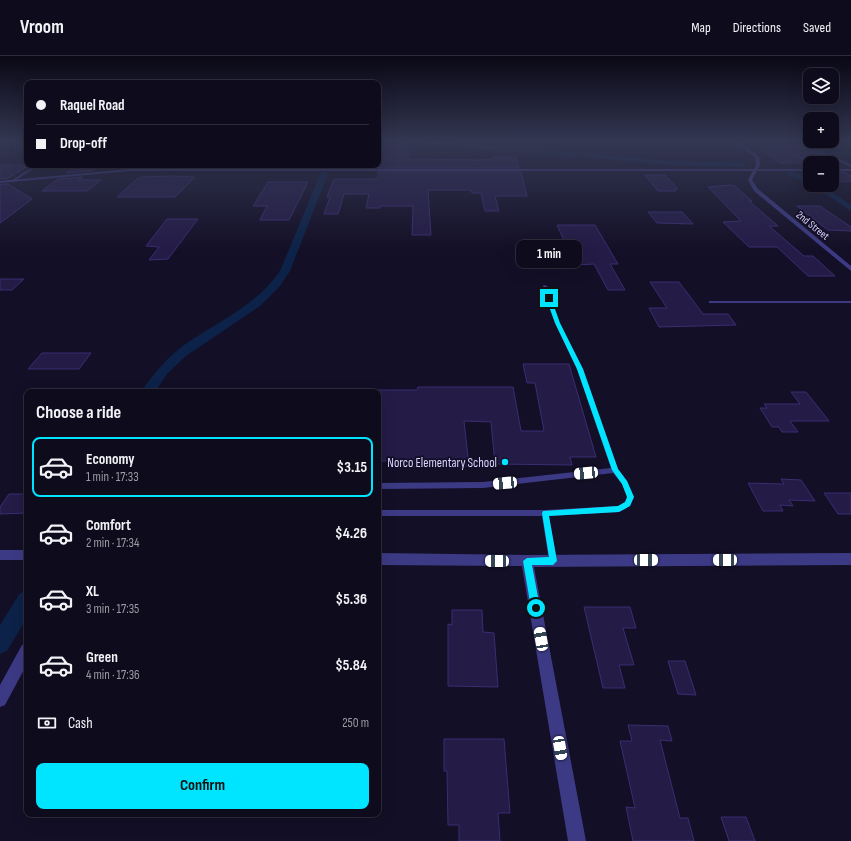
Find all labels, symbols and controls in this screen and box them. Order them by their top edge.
text: Vroom [20,16,64,39]
text: Map [691,19,711,36]
text: Directions [733,19,781,36]
text: Saved [803,19,831,36]
map controls [803,68,839,192]
button: layers [803,68,839,104]
text: Raquel Road [60,96,125,115]
button: + [803,112,839,148]
text: Drop-off [60,134,107,153]
button: − [803,156,839,192]
street label: 2nd Street [794,208,832,243]
callout: 1 min [516,240,582,268]
text: 1 min [537,246,561,262]
route end [540,289,558,307]
text: Choose a ride [36,402,121,423]
icon: car [38,449,74,485]
text: Economy [86,450,135,469]
place label: Norco Elementary School [387,455,497,471]
marker: Norco Elementary School [500,457,510,467]
text: $3.15 [337,458,367,477]
car [574,466,598,480]
text: 1 min · 17:33 [86,469,139,485]
car [493,476,517,490]
icon: car [38,515,74,551]
text: Comfort [86,516,131,535]
text: $4.26 [335,524,367,543]
text: 2 min · 17:34 [86,535,139,551]
car [634,554,658,566]
car [713,554,737,566]
car [485,555,509,567]
icon: car [38,581,74,617]
text: XL [86,582,99,601]
text: $5.36 [336,590,367,609]
route start [527,599,545,617]
text: 3 min · 17:35 [86,601,139,617]
car [533,626,549,652]
icon: car [38,647,74,683]
text: Green [86,648,118,667]
text: $5.84 [335,656,367,675]
text: 4 min · 17:36 [86,667,140,683]
icon: cash [36,712,58,734]
text: Cash [68,714,93,733]
text: 250 m [342,715,369,731]
car [552,735,568,761]
button: Confirm [36,763,369,809]

